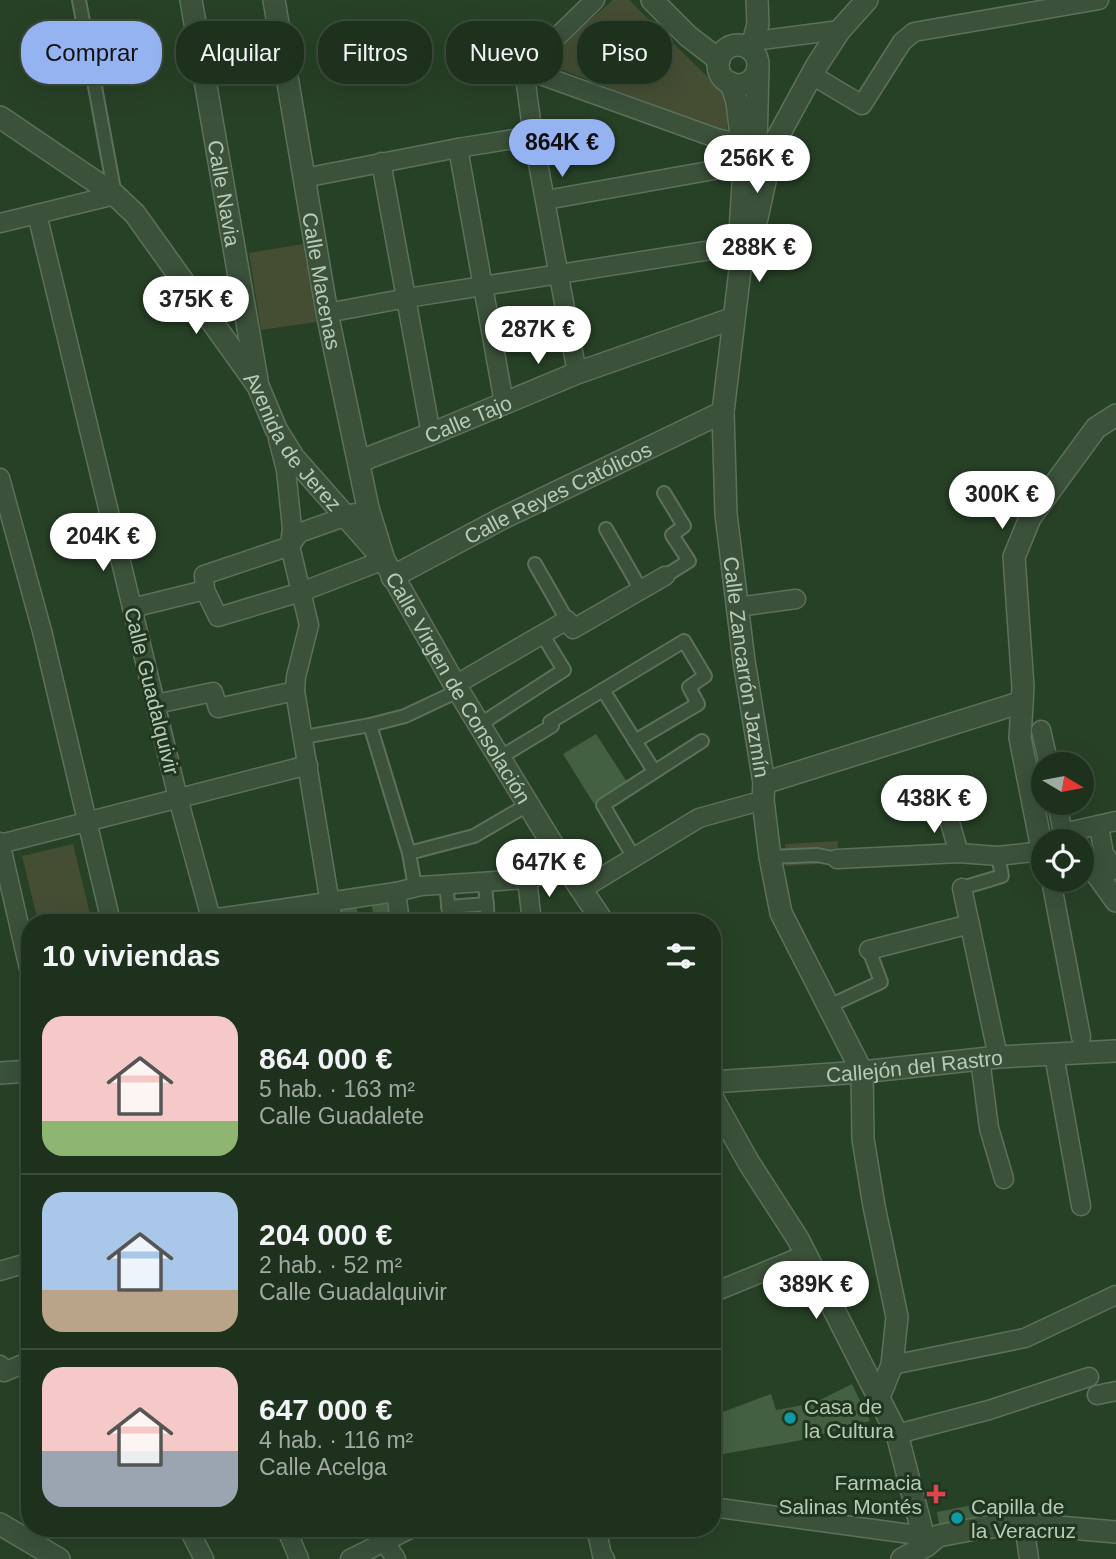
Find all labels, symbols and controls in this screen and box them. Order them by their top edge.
chip: Comprar [21,21,162,84]
chip: Alquilar [176,21,304,84]
chip: Filtros [318,21,432,84]
chip: Nuevo [446,21,563,84]
chip: Piso [577,21,672,84]
pin: 864K € [505,120,619,179]
text: 864K € [525,129,599,155]
pin: 256K € [700,136,814,195]
street label: Calle Navia [204,138,245,248]
text: 256K € [720,145,794,171]
street label: Calle Macenas [299,211,346,352]
pin: 288K € [702,224,816,284]
text: 288K € [722,234,796,260]
pin: 375K € [139,276,253,336]
text: 375K € [159,286,233,312]
pin: 287K € [481,306,595,366]
text: 287K € [501,316,575,342]
street label: Avenida de Jerez [240,367,347,515]
street label: Calle Tajo [421,390,515,447]
street label: Calle Reyes Católicos [460,437,655,548]
pin: 300K € [945,472,1059,531]
text: 300K € [965,481,1039,507]
pin: 204K € [46,514,160,573]
text: 204K € [66,523,140,549]
street label: Calle Zancarrón Jazmín [720,555,774,779]
street label: Calle Virgen de Consolación [382,568,536,807]
street label: Calle Guadalquivir [120,605,184,777]
north arrow [1031,752,1094,816]
map controls [1031,752,1094,892]
pin: 438K € [877,776,991,835]
text: 438K € [897,785,971,811]
button: locate [1031,829,1094,892]
pin: 647K € [492,839,606,899]
text: 647K € [512,849,586,875]
icon: filters [662,937,700,975]
text: 10 viviendas [42,939,220,972]
text: 864 000 € [259,1042,392,1075]
icon: home [98,1044,182,1128]
street label: Callejón del Rastro [825,1045,1004,1086]
text: 5 hab. · 163 m² [259,1076,415,1102]
text: Calle Guadalete [259,1103,424,1129]
text: 204 000 € [259,1218,392,1251]
icon: home [98,1220,182,1304]
text: 2 hab. · 52 m² [259,1252,402,1278]
pin: 389K € [759,1262,873,1321]
text: 389K € [779,1271,853,1297]
text: Calle Guadalquivir [259,1279,447,1305]
text: 647 000 € [259,1393,392,1426]
icon: home [98,1395,182,1479]
place label: Casa de la Cultura [804,1395,894,1442]
marker: Casa de la Cultura [782,1410,798,1426]
text: 4 hab. · 116 m² [259,1427,413,1453]
text: Calle Acelga [259,1454,387,1480]
place label: Farmacia Salinas Montés [778,1471,922,1518]
marker: Farmacia Salinas Montés [928,1486,944,1502]
place label: Capilla de la Veracruz [971,1495,1076,1542]
marker: Capilla de la Veracruz [949,1510,965,1526]

